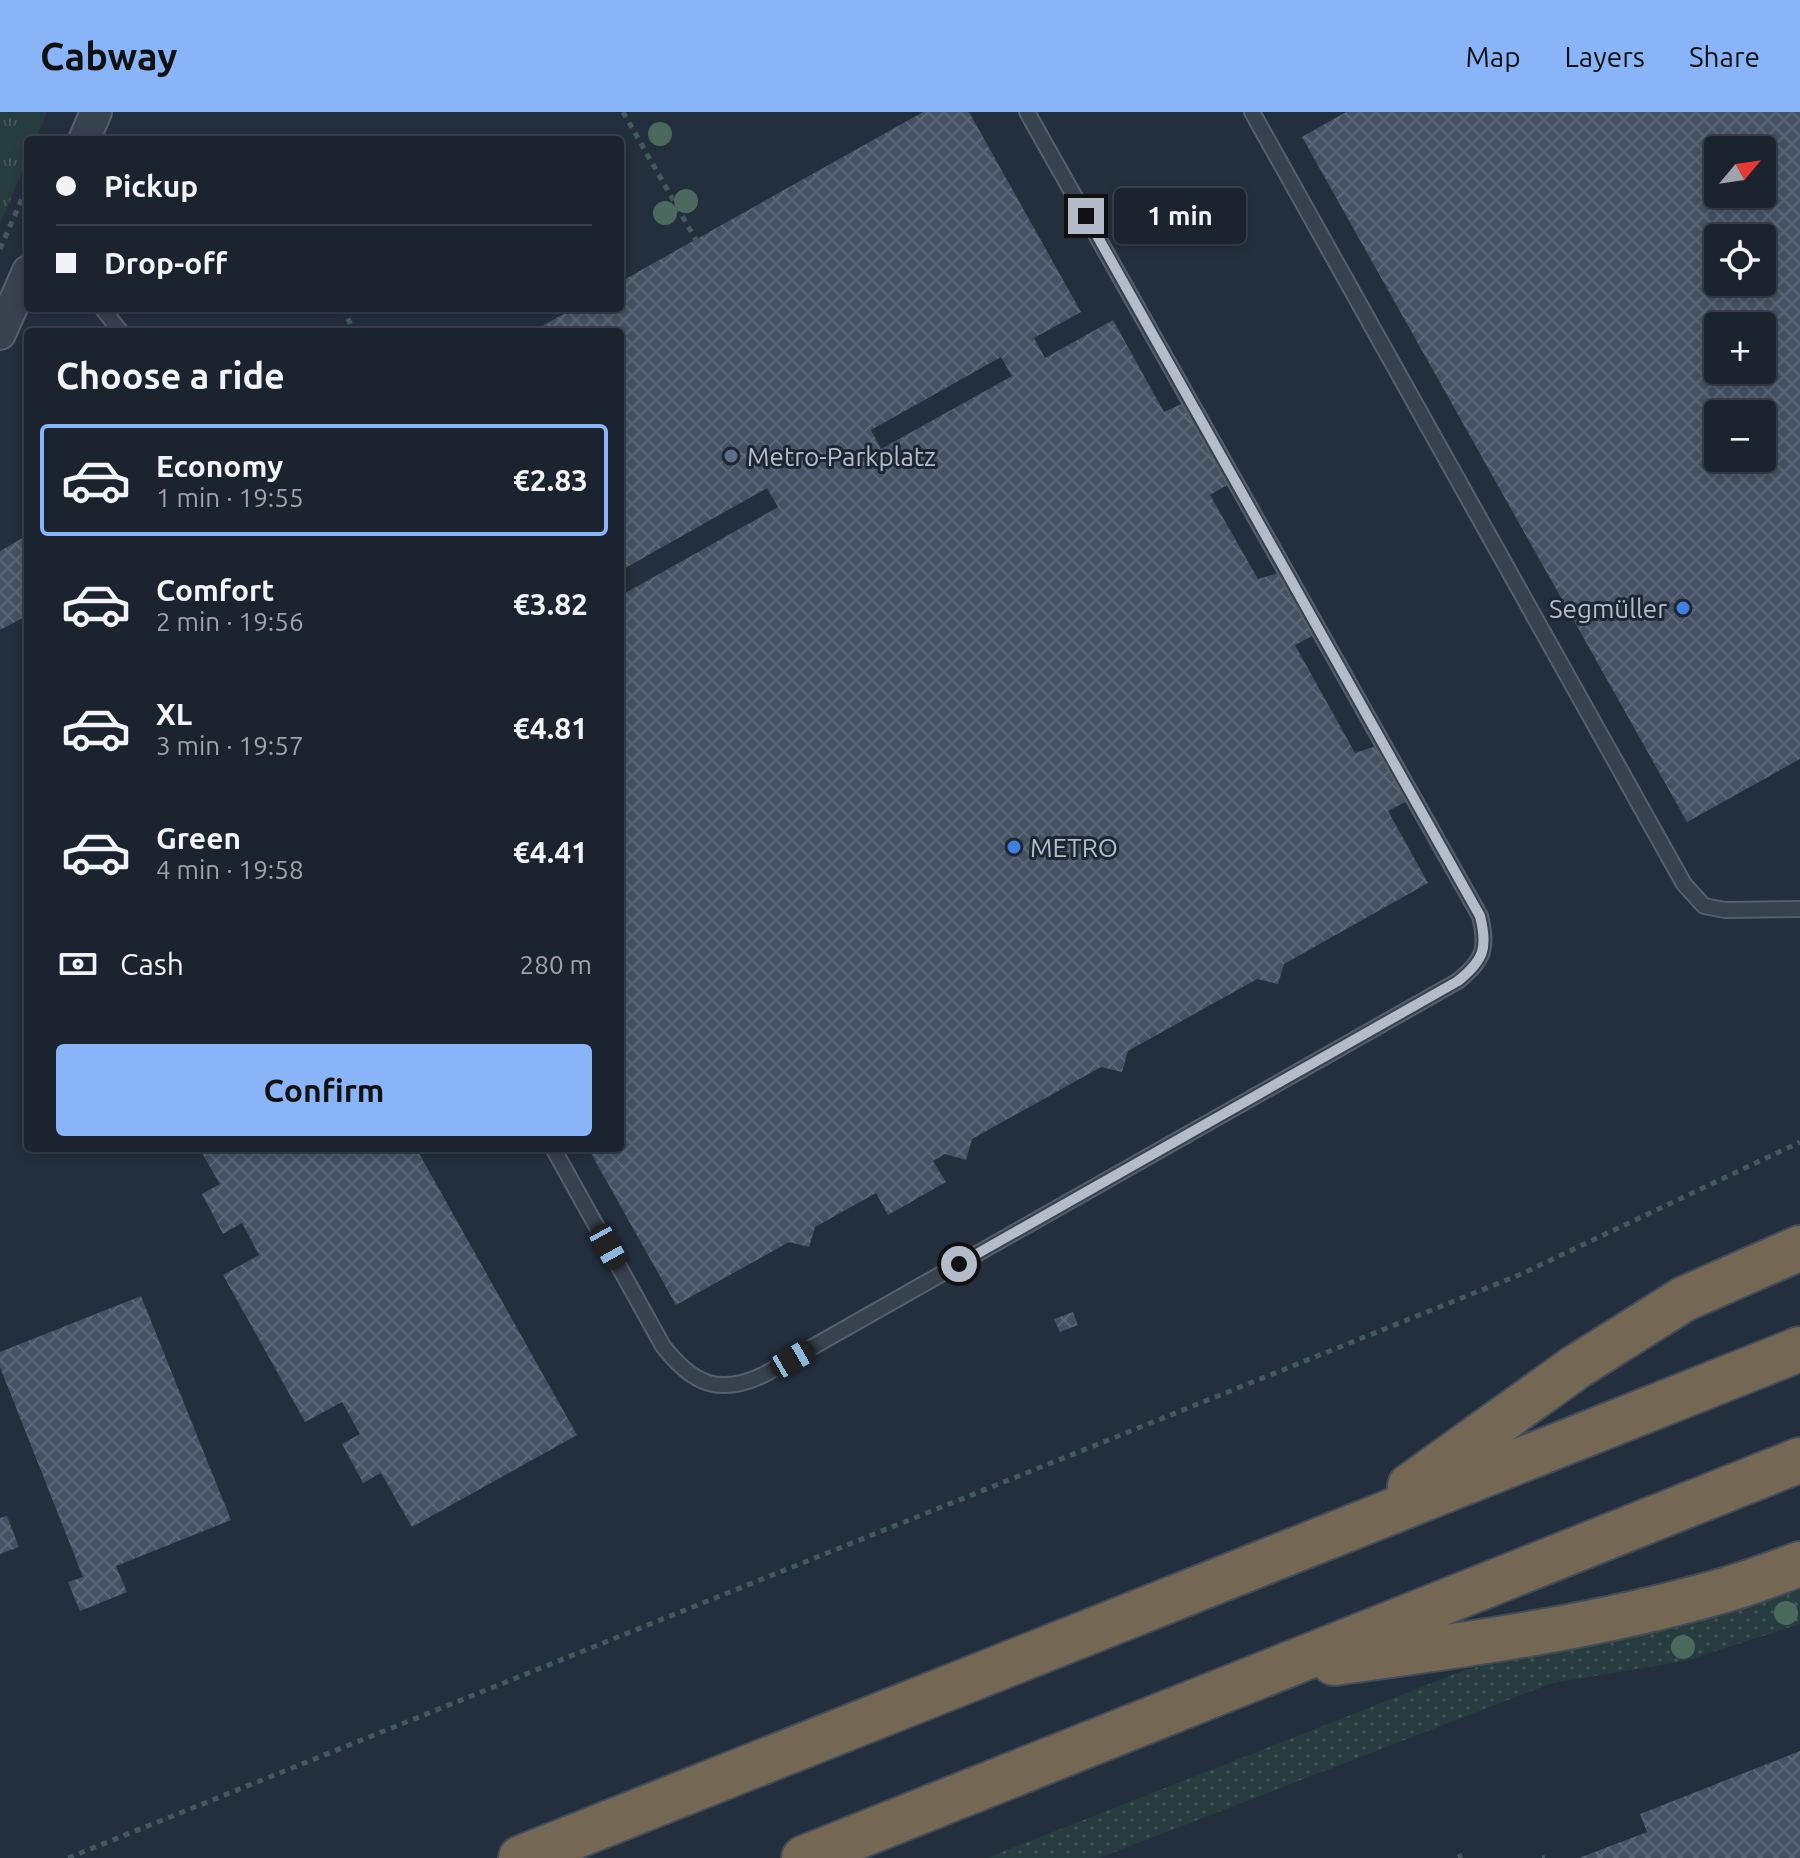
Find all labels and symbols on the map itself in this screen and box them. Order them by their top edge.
north arrow [1704,136,1776,208]
callout: 1 min [1114,188,1246,244]
route end [1068,198,1104,234]
place label: Metro-Parkplatz [747,442,936,471]
marker: Metro-Parkplatz [722,447,740,465]
place label: Segmüller [1549,594,1667,623]
marker: Segmüller [1674,599,1692,617]
place label: METRO [1030,833,1118,862]
marker: METRO [1005,838,1023,856]
car [586,1220,630,1274]
route start [941,1246,977,1282]
car [766,1337,820,1381]

